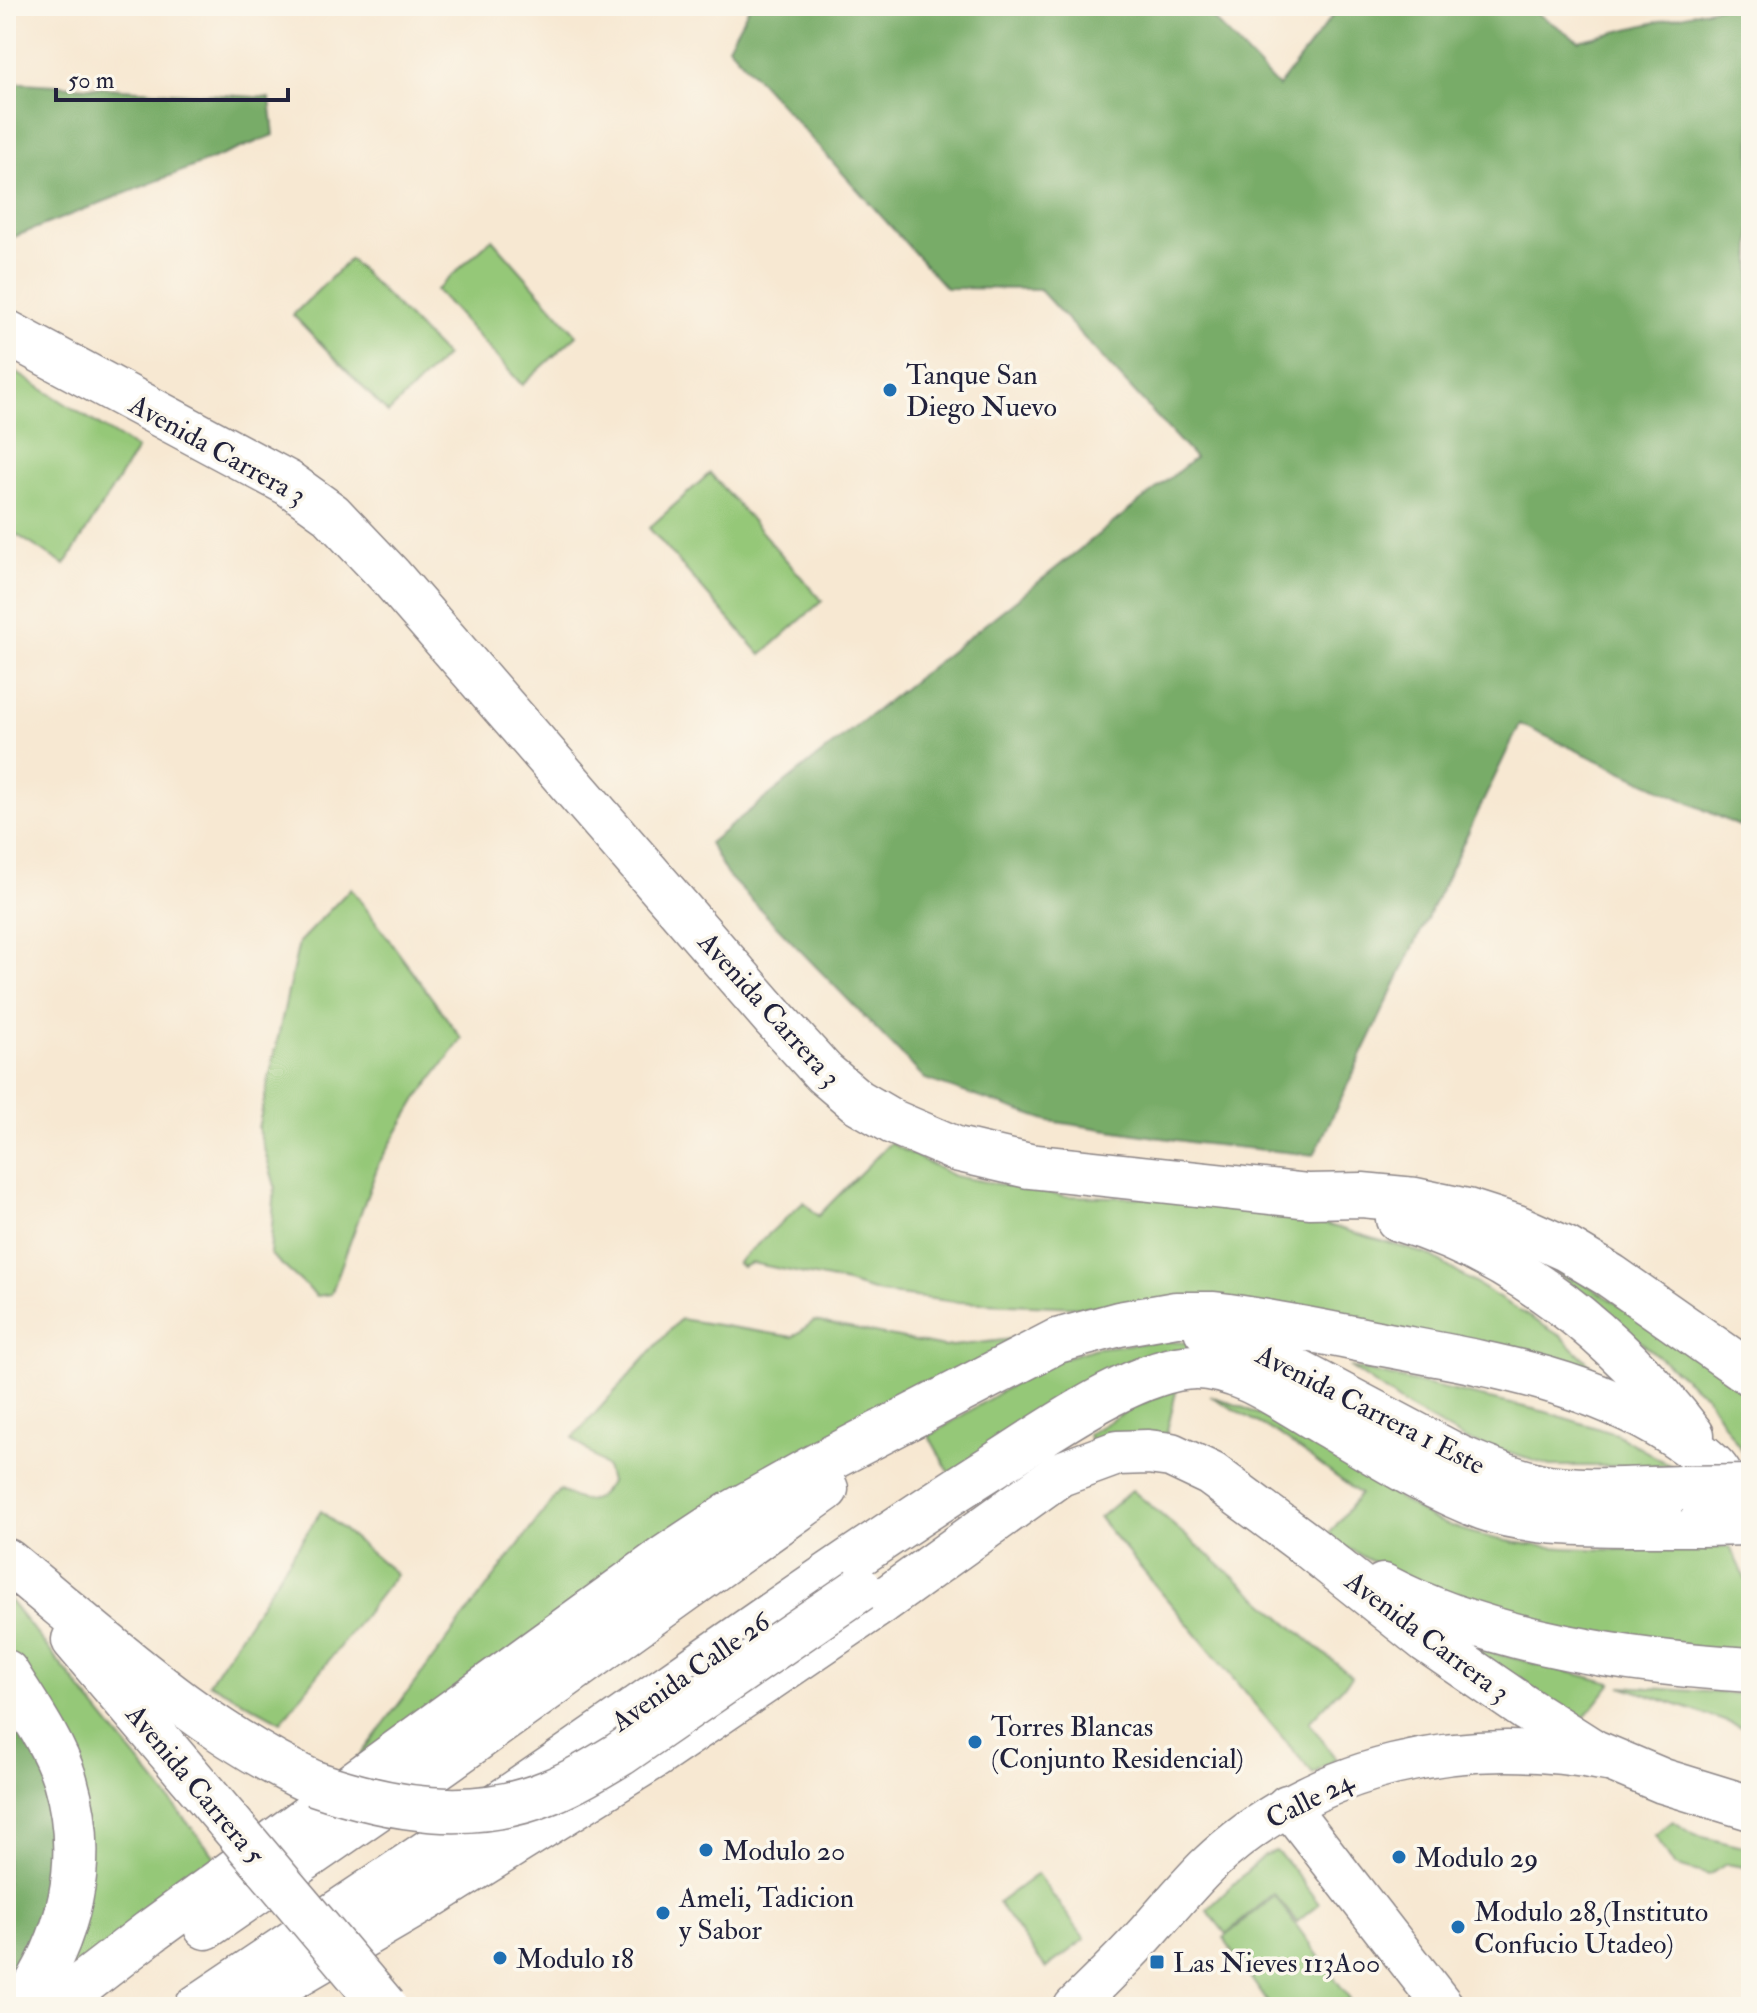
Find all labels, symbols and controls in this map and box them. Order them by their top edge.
scale bar [56,52,288,102]
text: 50 m [68,65,115,96]
place label: Tanque San Diego Nuevo [906,358,1057,425]
marker: Tanque San Diego Nuevo [881,381,899,399]
street label: Avenida Carrera 3 [122,387,312,513]
street label: Avenida Carrera 3 [689,925,848,1095]
street label: Avenida Carrera 1 Este [1249,1337,1491,1483]
street label: Avenida Carrera 3 [1337,1563,1516,1710]
street label: Avenida Calle 26 [604,1604,778,1740]
street label: Avenida Carrera 5 [117,1697,272,1873]
place label: Torres Blancas (Conjunto Residencial) [991,1710,1244,1777]
marker: Torres Blancas (Conjunto Residencial) [966,1733,984,1751]
street label: Calle 24 [1260,1763,1361,1837]
place label: Modulo 20 [722,1834,845,1869]
marker: Modulo 20 [697,1841,715,1859]
place label: Modulo 29 [1415,1841,1538,1876]
marker: Modulo 29 [1390,1848,1408,1866]
place label: Ameli, Tadicion y Sabor [678,1881,854,1948]
place label: Modulo 28,(Instituto Confucio Utadeo) [1474,1895,1708,1962]
marker: Ameli, Tadicion y Sabor [654,1904,672,1922]
marker: Modulo 28,(Instituto Confucio Utadeo) [1449,1918,1467,1936]
place label: Modulo 18 [516,1942,634,1977]
place label: Las Nieves 113A00 [1173,1946,1380,1981]
marker: Modulo 18 [491,1949,509,1967]
marker: Las Nieves 113A00 [1148,1953,1166,1971]

